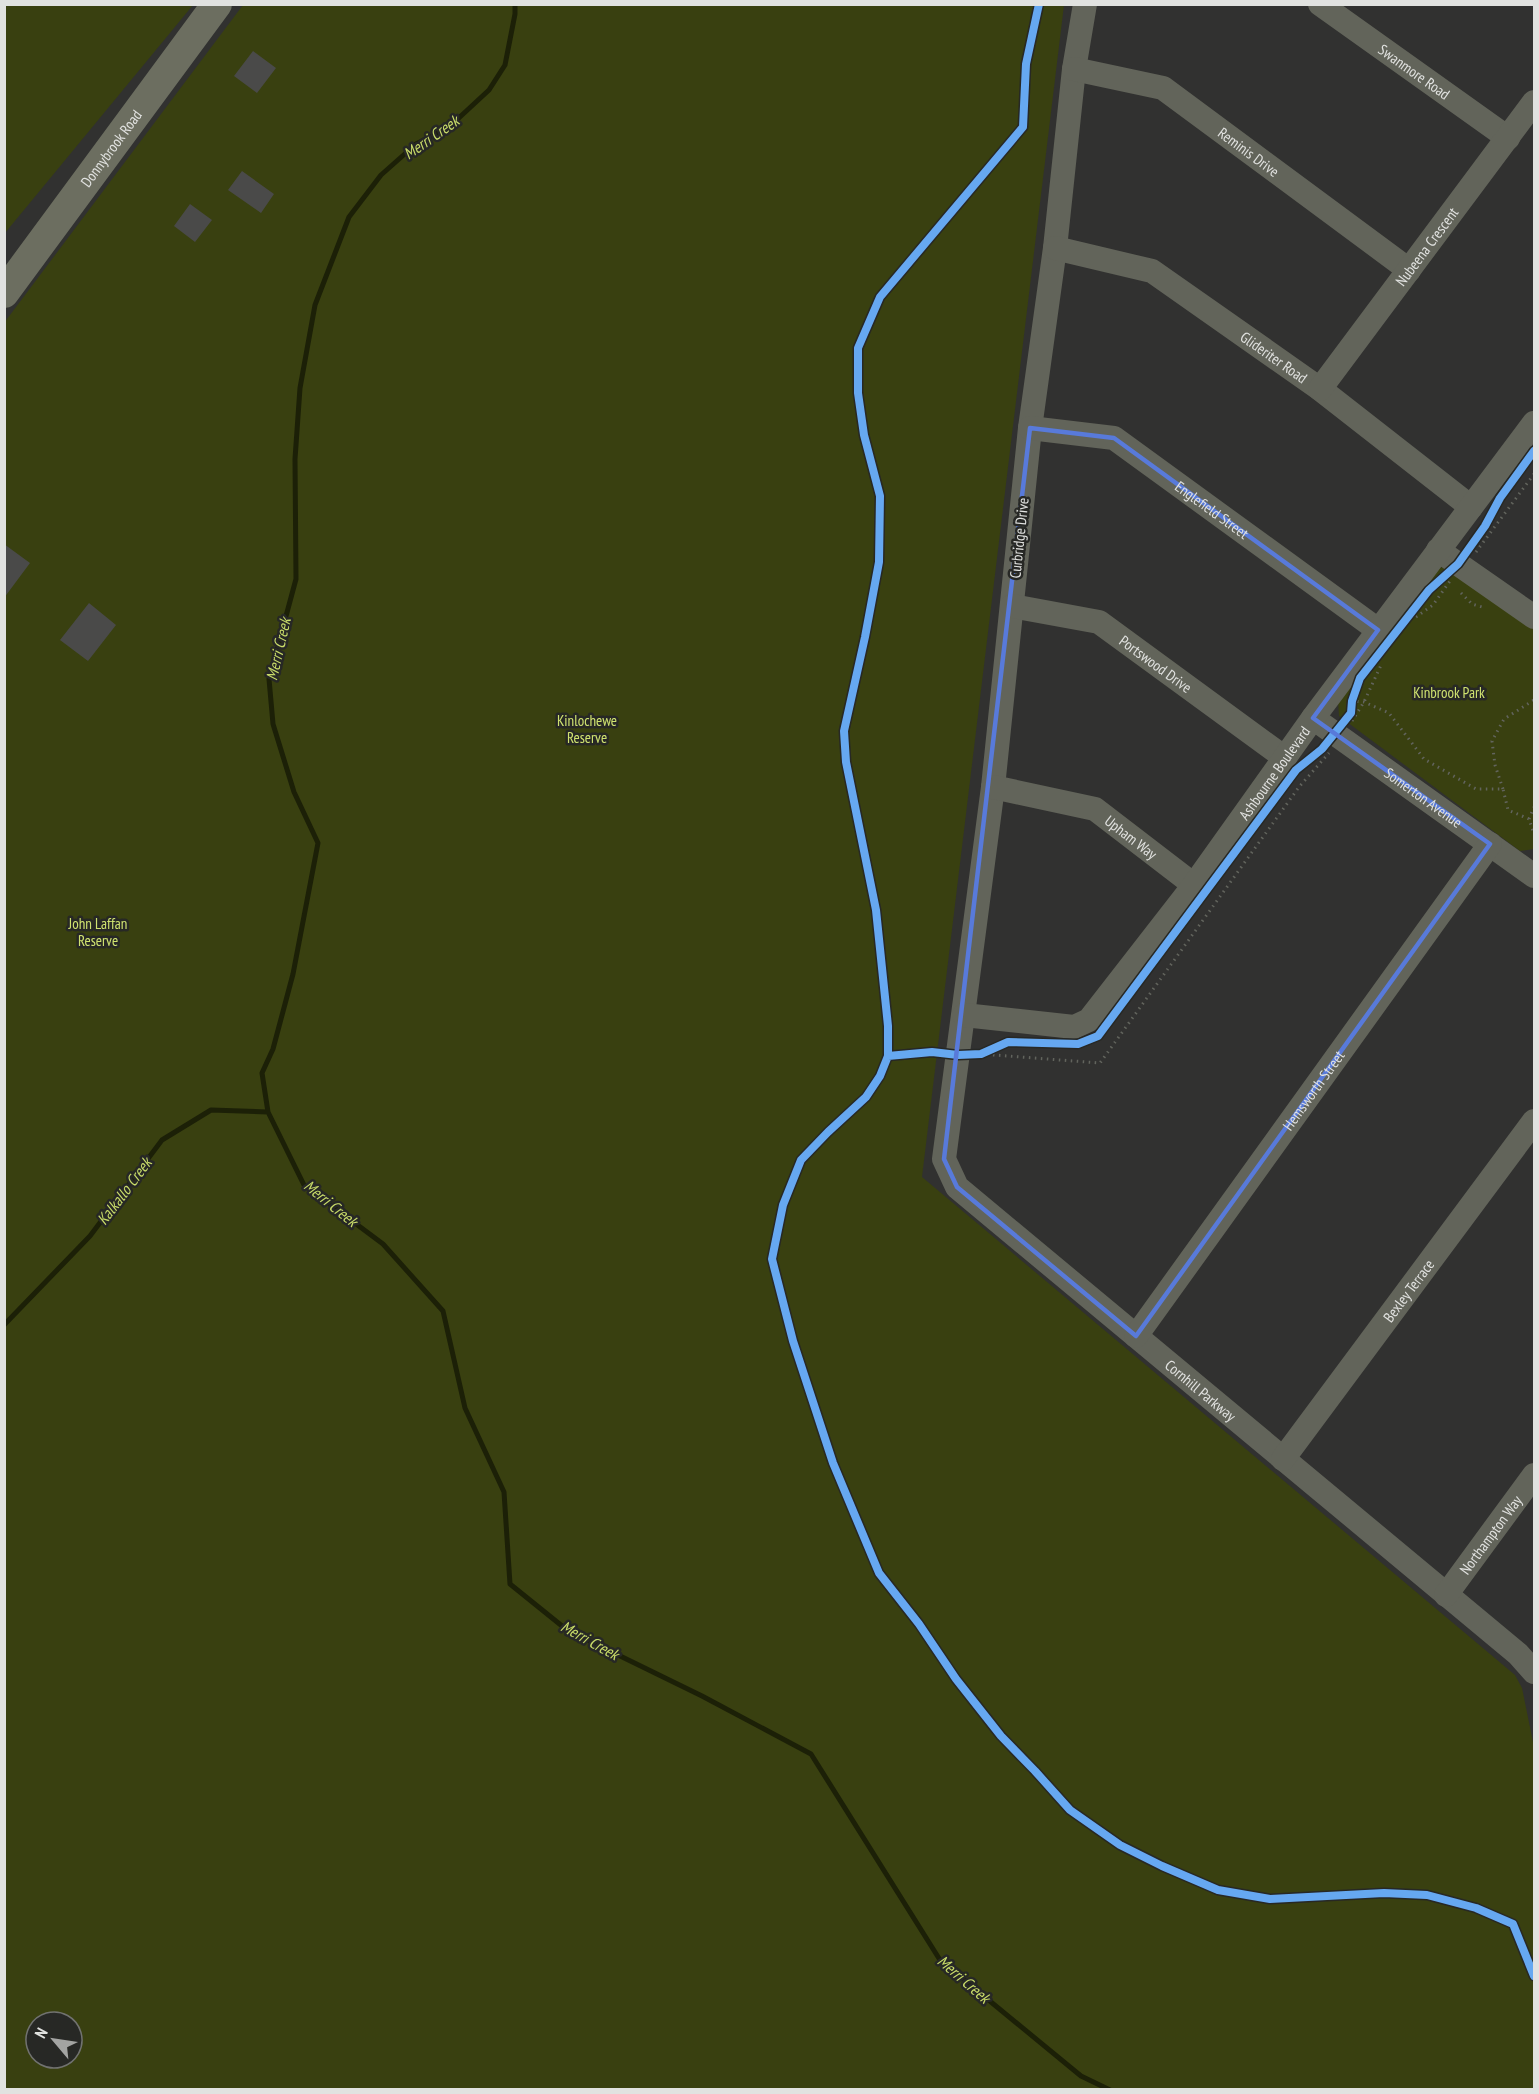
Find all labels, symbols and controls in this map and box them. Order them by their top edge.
street label: Swanmore Road [1375,39,1454,103]
street label: Donnybrook Road [76,106,145,190]
water label: Merri Creek [399,110,464,163]
street label: Reminis Drive [1215,123,1283,180]
street label: Nubeena Crescent [1391,203,1462,289]
street label: Glideriter Road [1237,327,1311,387]
street label: Englefield Street [1172,476,1253,542]
street label: Curbridge Drive [1005,497,1033,579]
water label: Merri Creek [261,614,295,682]
street label: Portswood Drive [1116,631,1196,696]
park label: Kinbrook Park [1413,683,1485,702]
park label: Kinlochewe Reserve [557,711,617,747]
street label: Ashbourne Boulevard [1234,722,1314,823]
street label: Somerton Avenue [1381,763,1466,831]
street label: Upham Way [1101,811,1161,863]
park label: John Laffan Reserve [68,914,127,950]
street label: Hemsworth Street [1278,1046,1348,1134]
water label: Kalkallo Creek [92,1152,157,1229]
water label: Merri Creek [300,1175,363,1232]
street label: Bexley Terrace [1379,1255,1438,1326]
street label: Cornhill Parkway [1162,1355,1241,1425]
street label: Northampton Way [1455,1491,1526,1578]
water label: Merri Creek [557,1616,624,1665]
water label: Merri Creek [934,1951,996,2008]
north arrow [24,2010,84,2070]
text: N [30,2024,52,2041]

